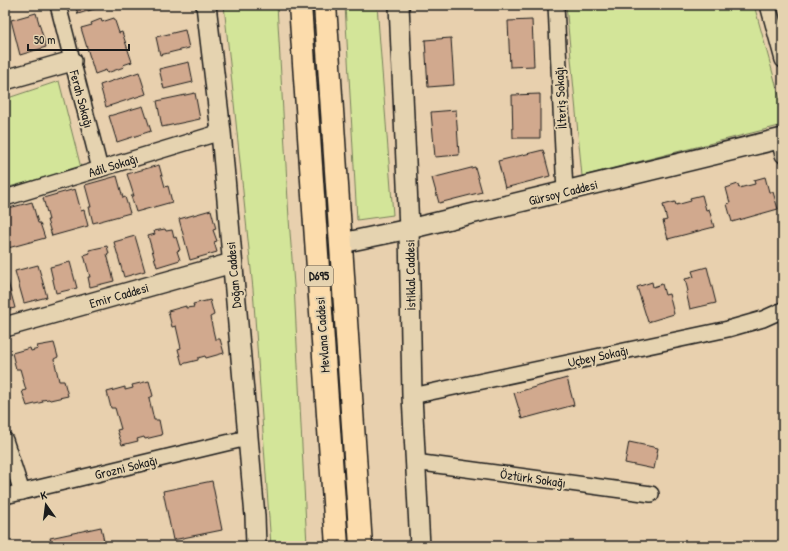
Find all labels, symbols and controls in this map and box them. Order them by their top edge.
scale bar [28,26,129,52]
text: 50 m [34,31,55,48]
street label: İlteriş Sokağı [549,66,571,130]
street label: Ferah Sokağı [65,67,98,130]
street label: Adil Sokağı [86,149,140,181]
street label: Gürsoy Caddesi [527,175,599,209]
street label: İstiklal Caddesi [400,239,420,311]
street label: Doğan Caddesi [221,241,245,309]
road number: D695 [305,266,333,286]
street label: Emir Caddesi [87,278,151,312]
street label: Mevlana Caddesi [310,296,334,374]
street label: Uçbey Sokağı [566,341,630,371]
street label: Grozni Sokağı [93,450,159,484]
street label: Öztürk Sokağı [499,464,567,492]
north arrow [26,485,66,525]
text: K [39,488,48,503]

